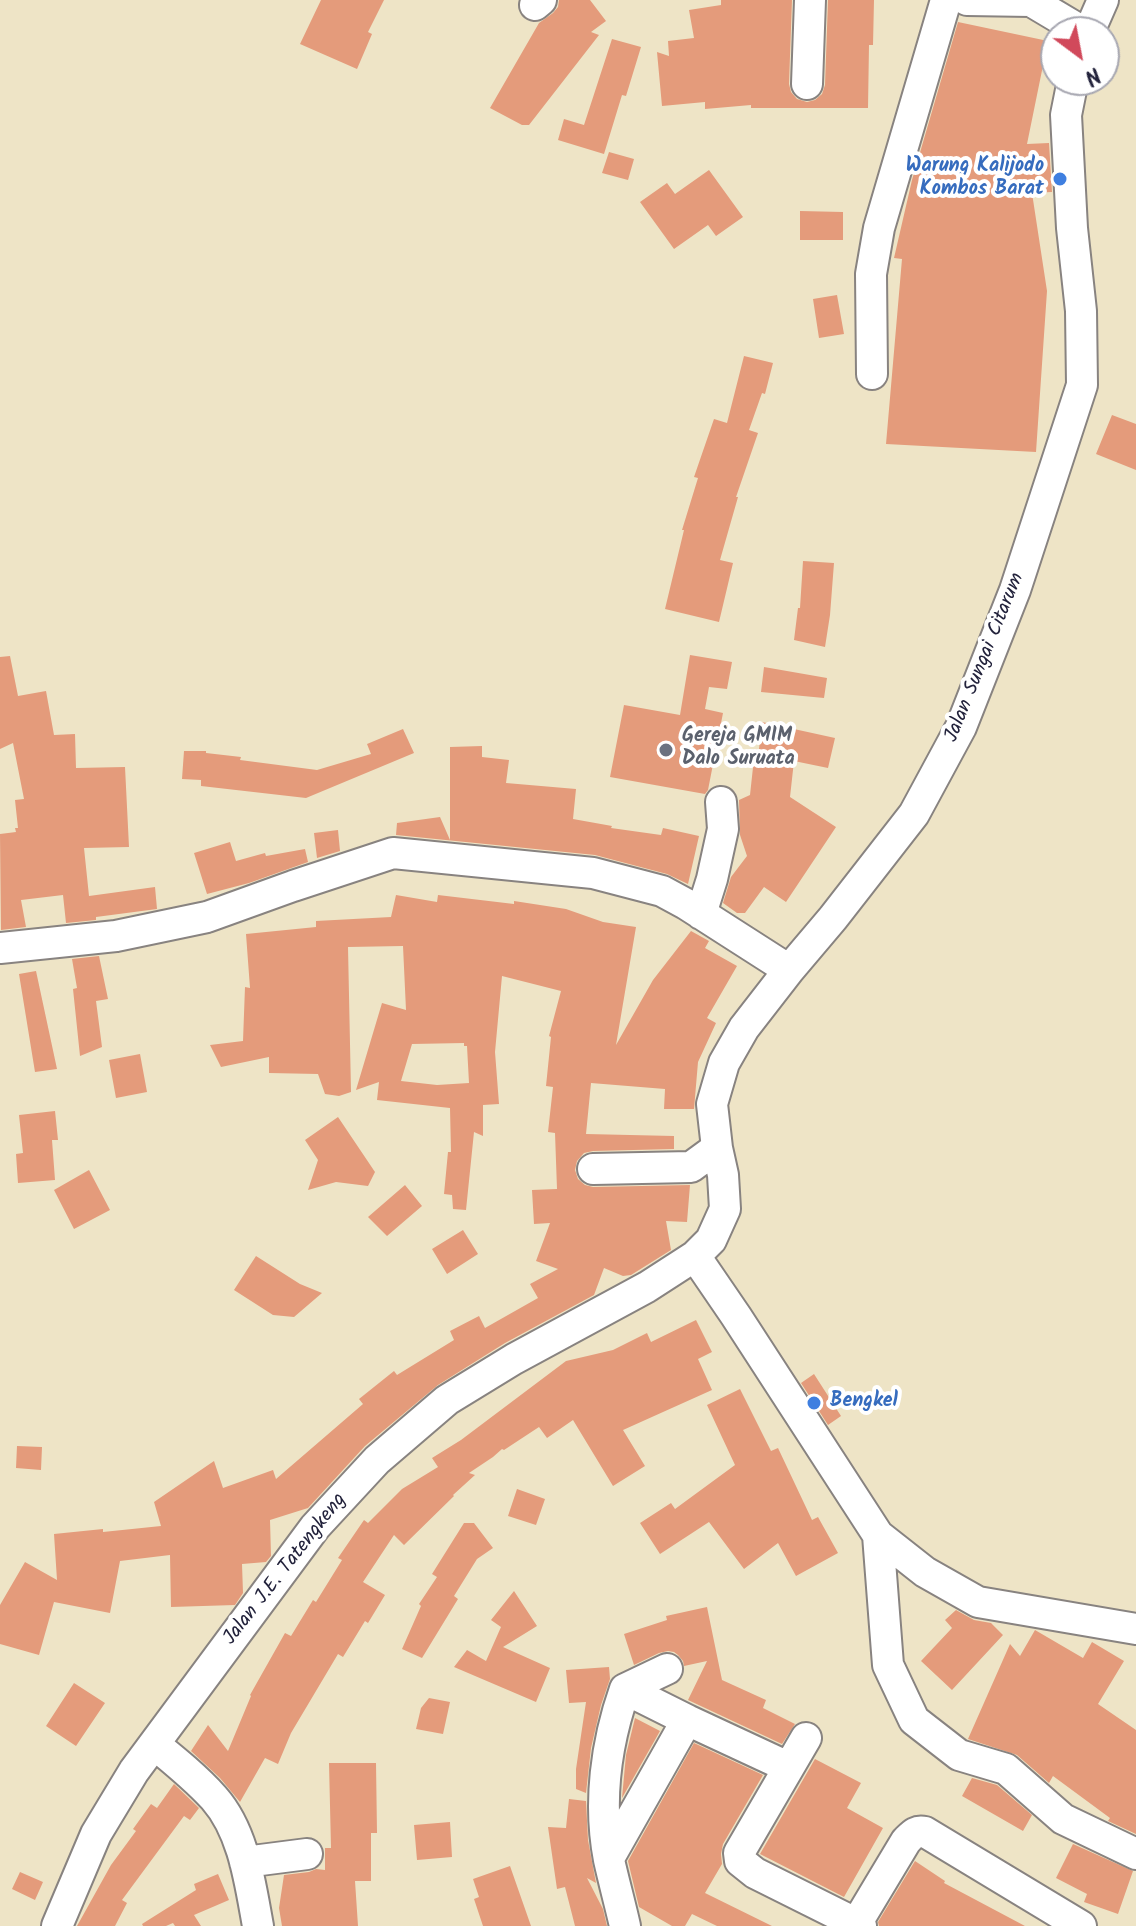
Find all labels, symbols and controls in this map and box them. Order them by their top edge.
north arrow [1040,16,1120,96]
text: N [1077,57,1107,94]
place label: Warung Kalijodo Kombos Barat [906,156,1044,203]
marker: Warung Kalijodo Kombos Barat [1051,170,1069,188]
street label: Jalan Sungai Citarum [941,570,1031,746]
place label: Gereja GMIM Dalo Suruata [682,726,795,773]
marker: Gereja GMIM Dalo Suruata [657,741,675,759]
place label: Bengkel [830,1391,898,1415]
marker: Bengkel [805,1394,823,1412]
street label: Jalan J.E. Tatengkeng [219,1489,353,1651]

